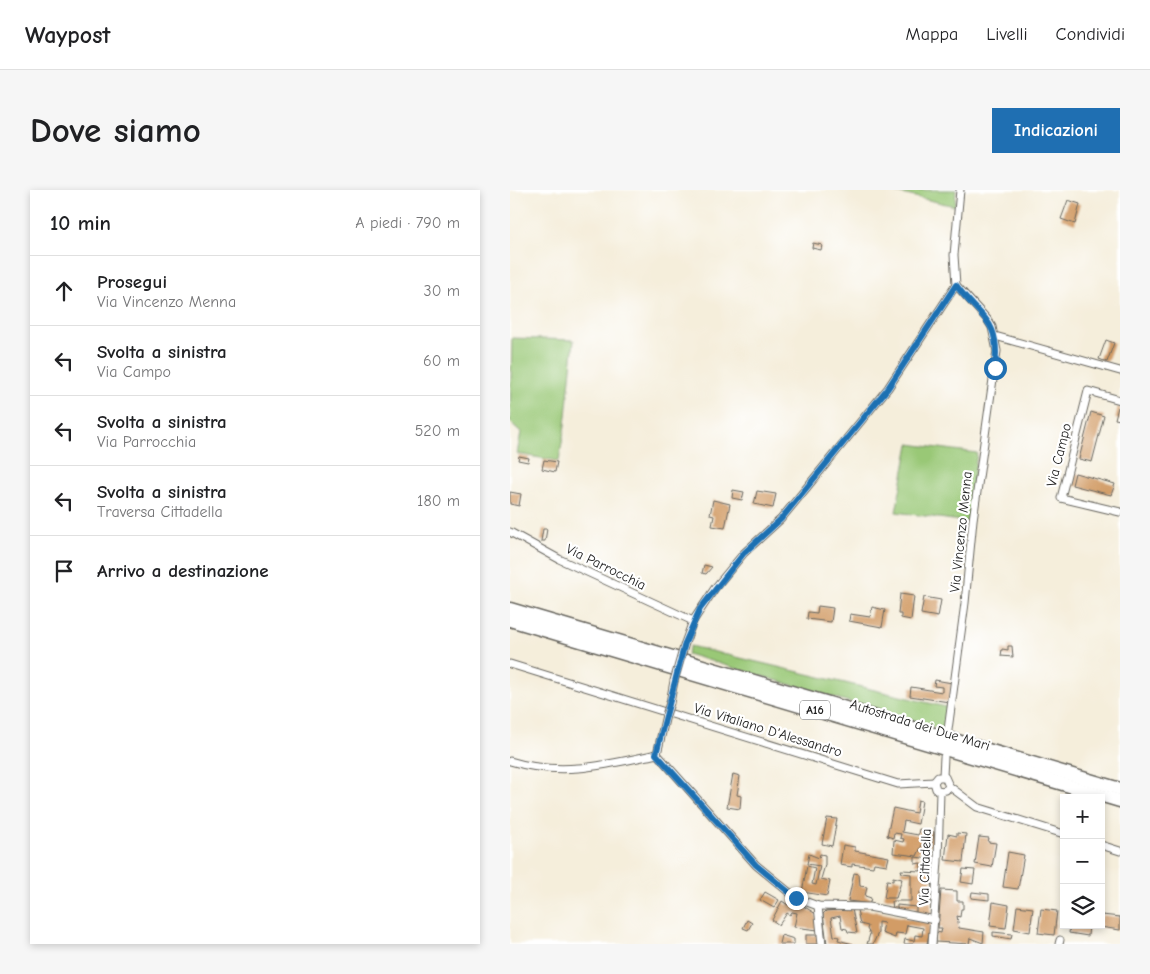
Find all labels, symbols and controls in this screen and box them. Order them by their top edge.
text: Waypost [25,21,110,49]
text: Mappa [906,24,958,45]
text: Livelli [986,24,1028,45]
text: Condividi [1056,24,1125,45]
button: Indicazioni [992,108,1120,153]
text: Dove siamo [30,110,201,151]
text: 10 min [50,211,111,235]
text: A piedi · 790 m [355,214,460,232]
text: Prosegui [97,271,167,293]
icon: ahead [50,277,78,305]
text: 30 m [424,282,460,300]
text: Via Vincenzo Menna [97,293,236,311]
text: Svolta a sinistra [97,341,227,363]
icon: left [50,347,78,375]
text: 60 m [423,352,460,370]
route start [984,357,1007,380]
text: Via Campo [97,363,171,381]
text: Svolta a sinistra [97,411,227,433]
icon: left [50,417,78,445]
street label: Via Campo [1043,421,1075,489]
text: 520 m [415,422,460,440]
text: Via Parrocchia [97,433,196,451]
street label: Via Vincenzo Menna [946,471,976,593]
text: Svolta a sinistra [97,481,227,503]
icon: left [50,487,78,515]
text: 180 m [417,492,460,510]
text: Traversa Cittadella [97,503,223,521]
street label: Via Parrocchia [563,540,649,594]
icon: arrive [50,557,78,585]
text: Arrivo a destinazione [97,560,269,582]
street label: Autostrada dei Due Mari [848,696,992,754]
street label: Via Vitaliano D'Alessandro [692,699,844,761]
road number: A16 [800,700,830,720]
map controls [1060,794,1105,929]
button: + [1060,794,1105,839]
street label: Via Cittadella [915,828,935,906]
button: − [1060,839,1105,884]
button: layers [1060,884,1105,929]
route end [785,887,808,910]

